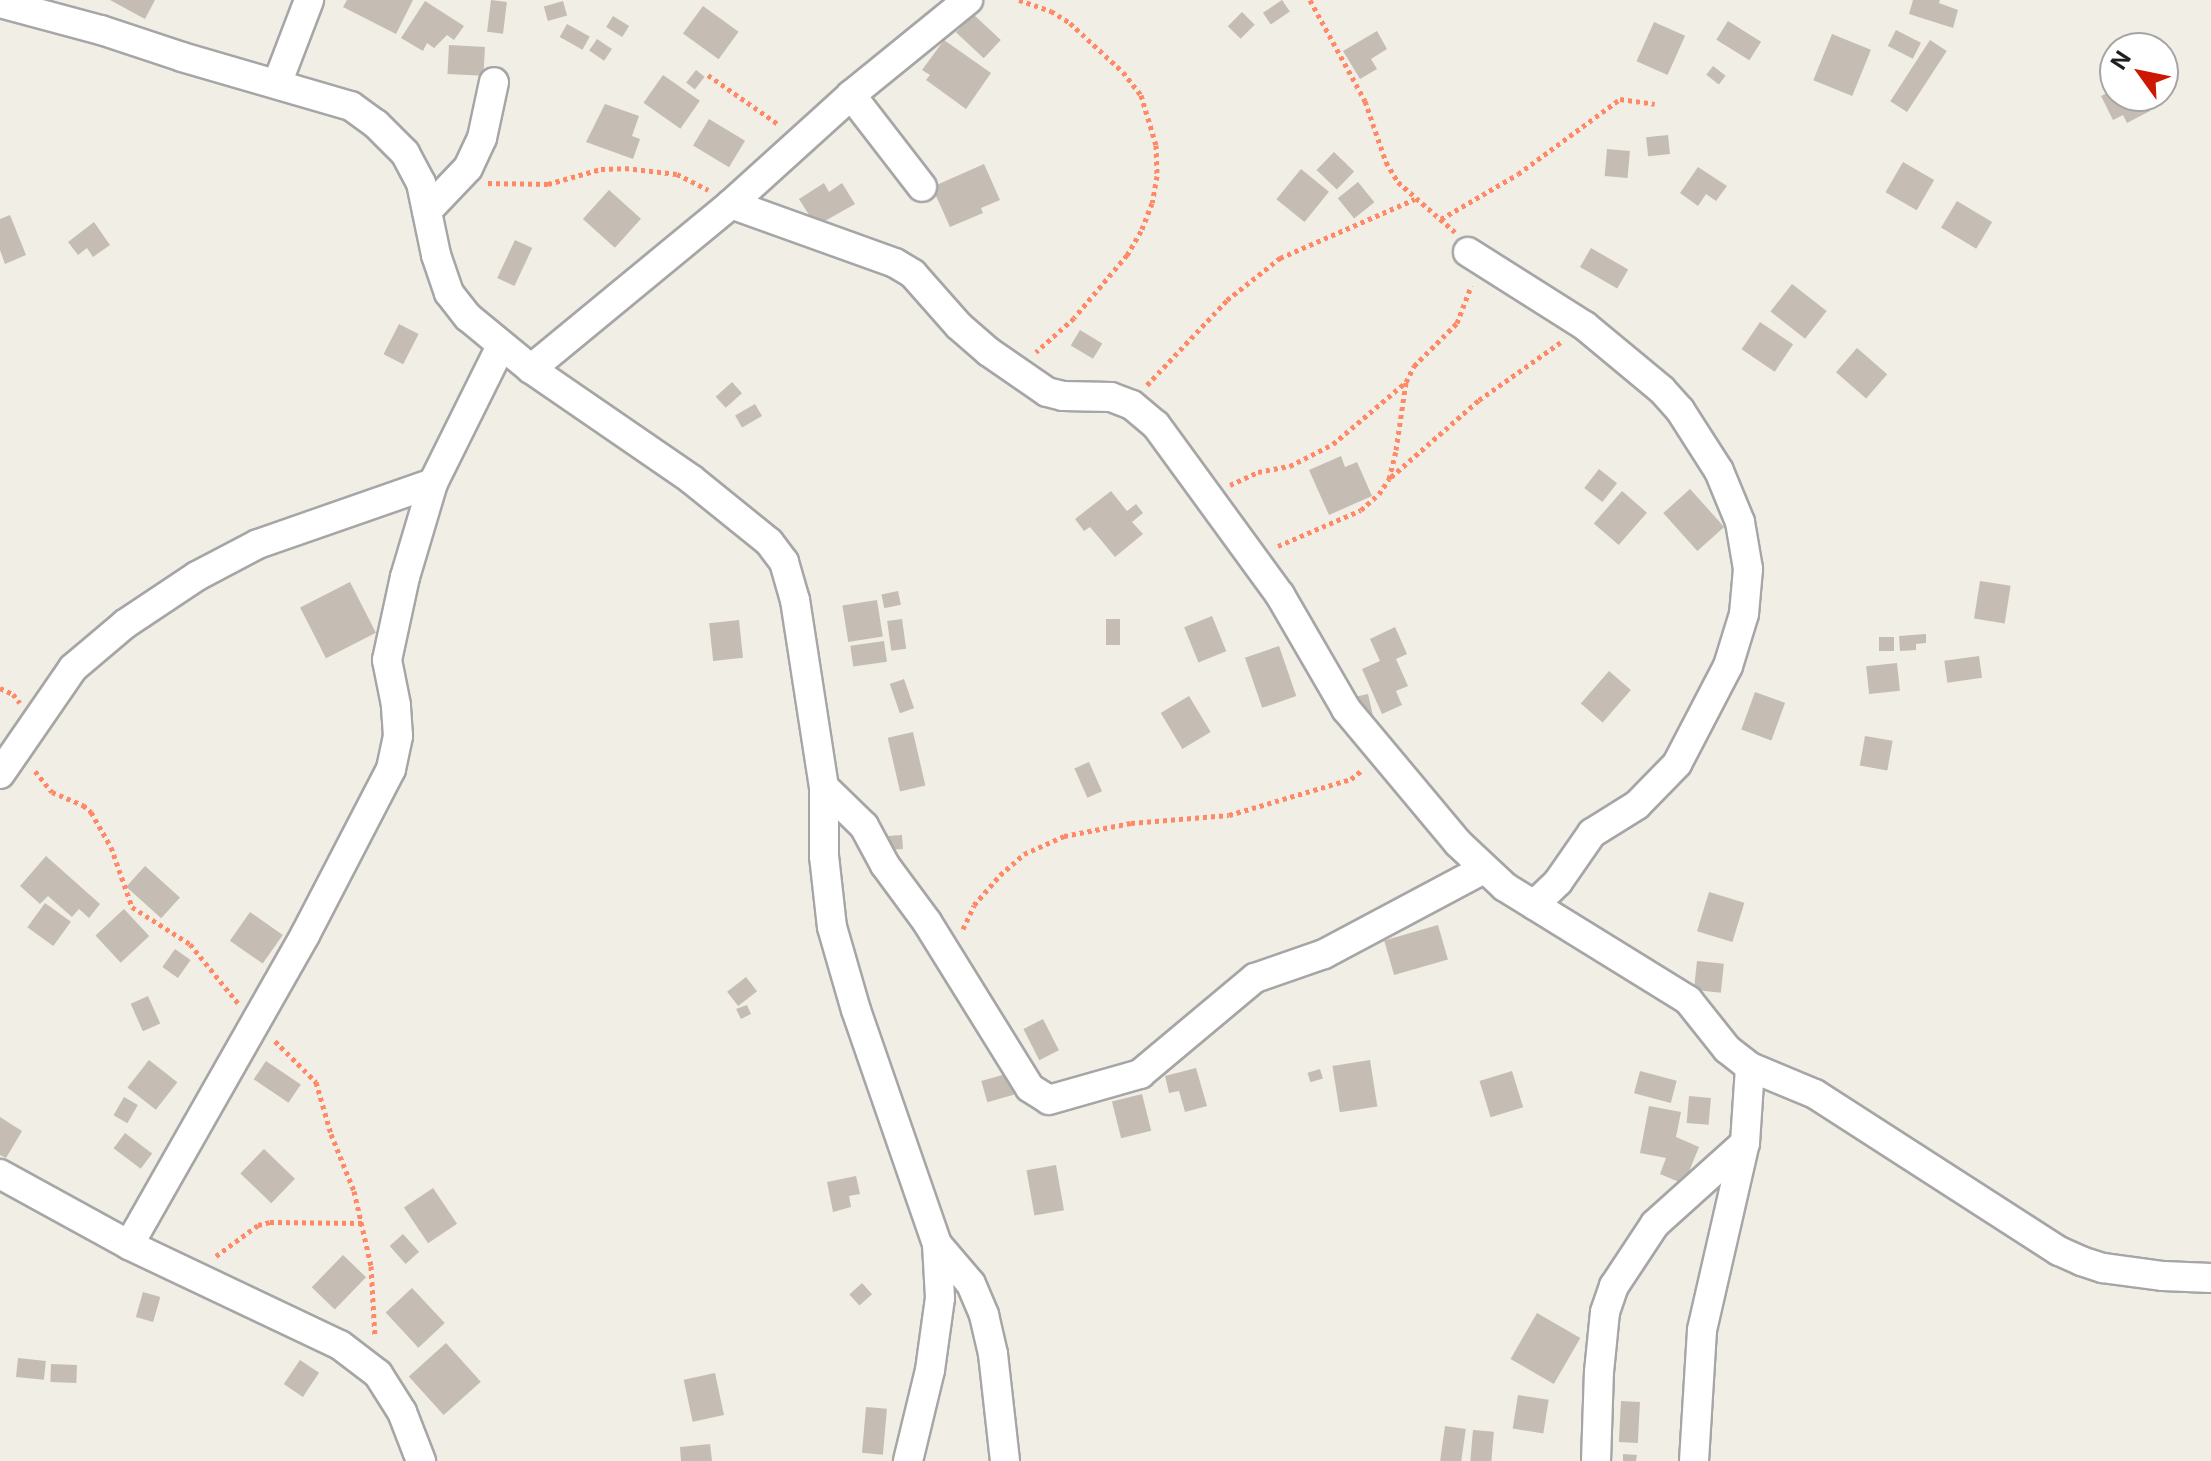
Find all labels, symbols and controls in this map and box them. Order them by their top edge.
north arrow [2099,32,2179,112]
text: N [2105,46,2136,74]

